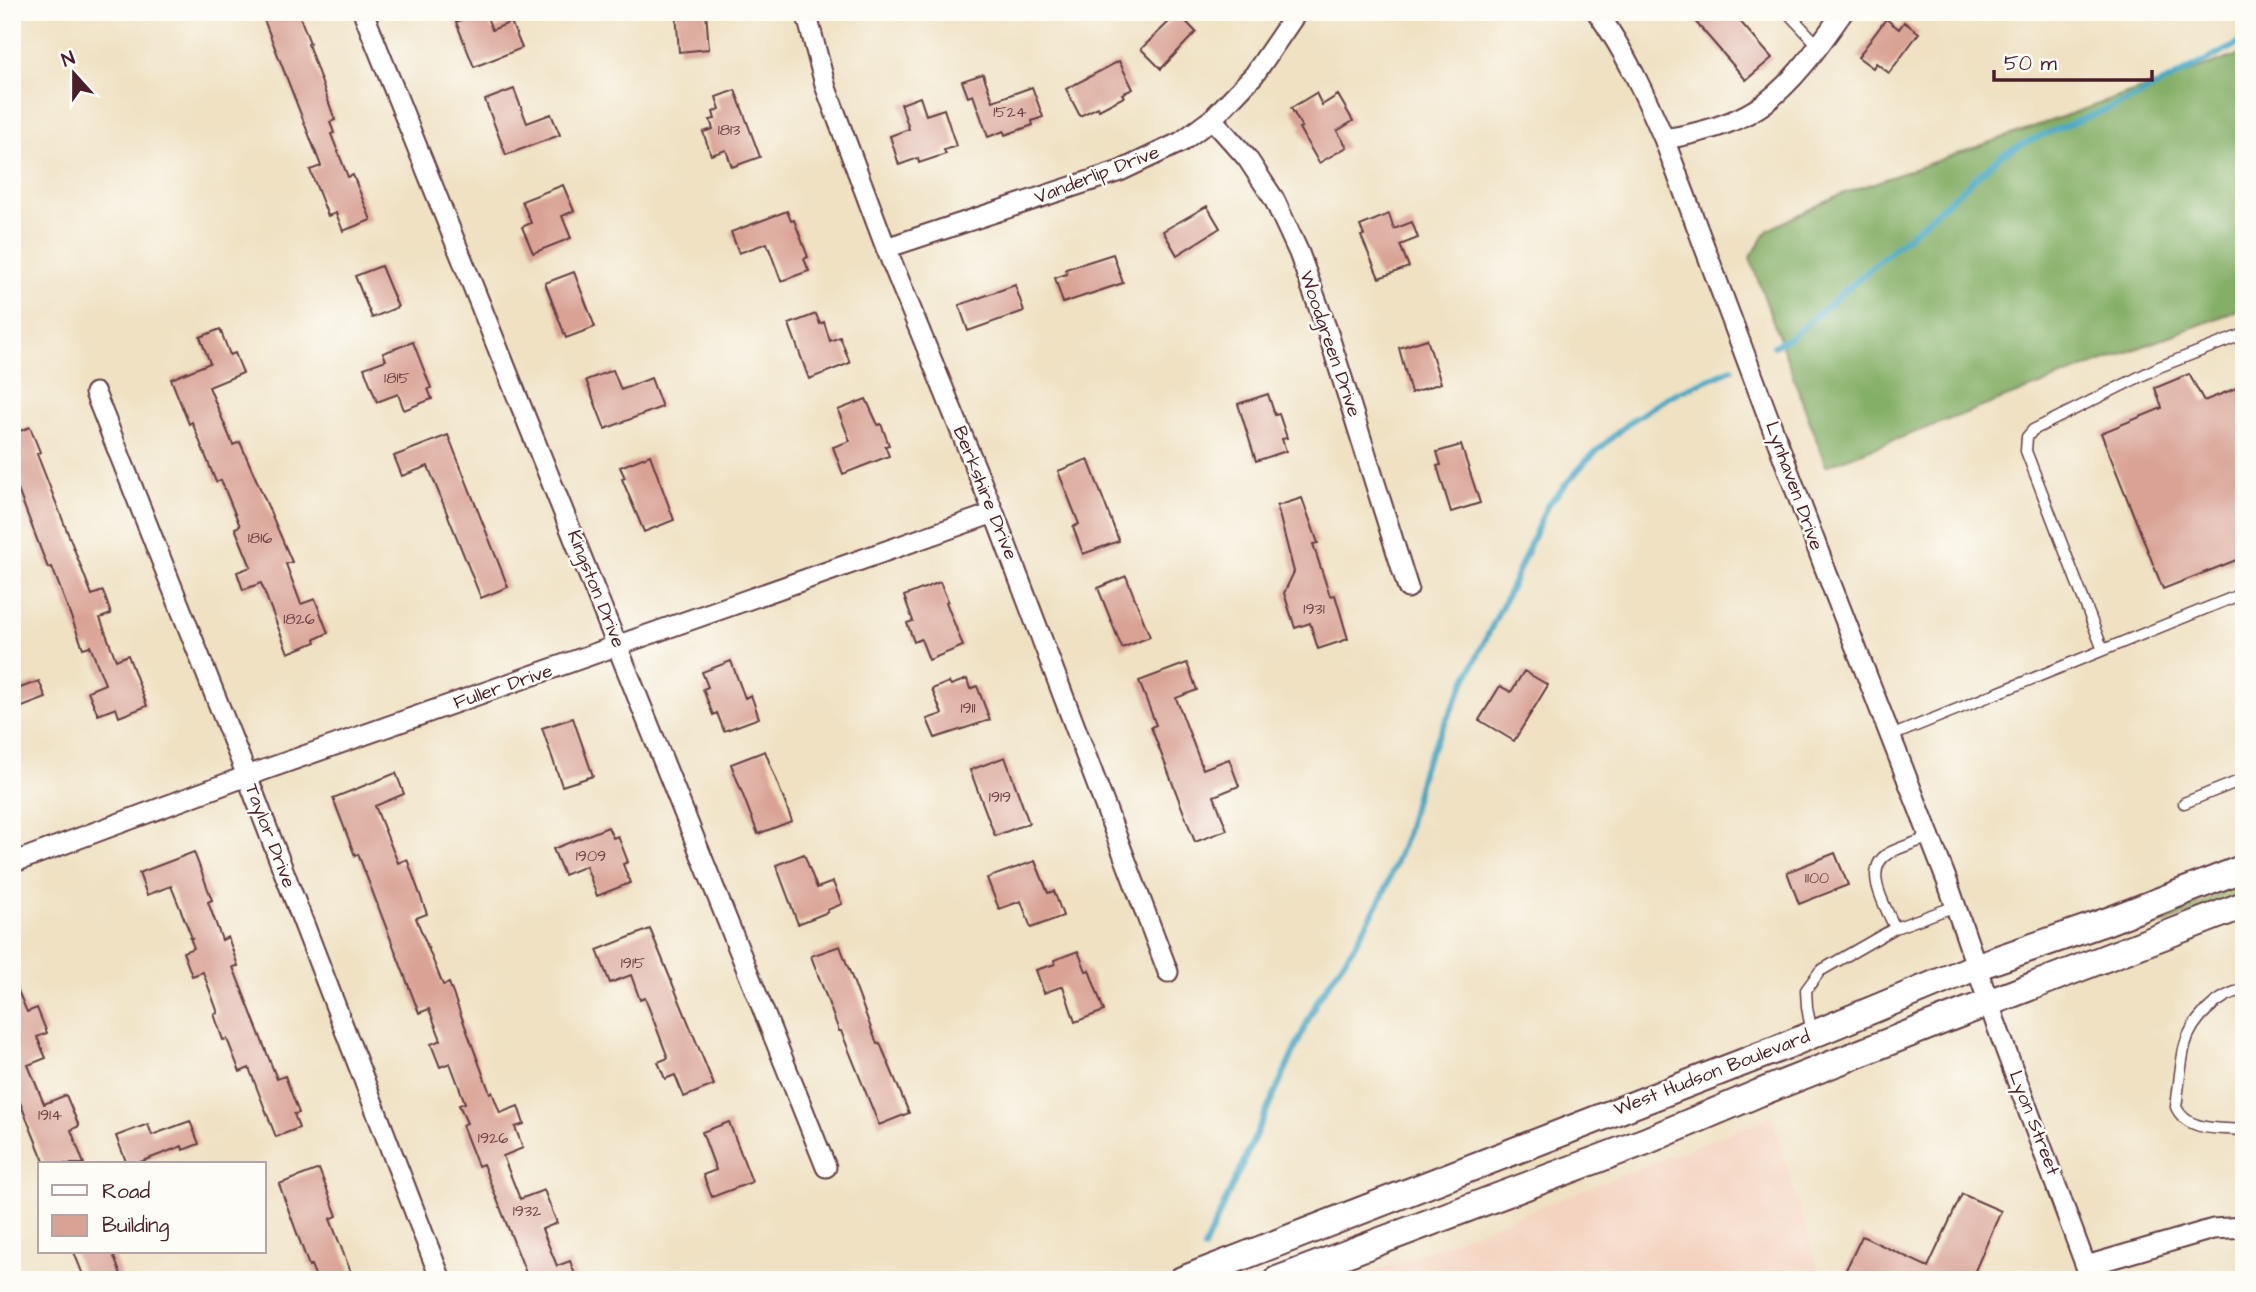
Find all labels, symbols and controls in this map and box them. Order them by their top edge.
north arrow [38,38,108,108]
scale bar [1994,38,2151,82]
text: N [58,45,79,74]
text: 50 m [2004,49,2058,78]
house number: 1524 [993,101,1027,123]
house number: 1813 [718,119,740,141]
street label: Vanderlip Drive [1031,139,1163,211]
street label: Woodgreen Drive [1291,267,1368,421]
house number: 1815 [384,367,411,389]
street label: Lynhaven Drive [1757,418,1830,554]
street label: Berkshire Drive [946,422,1024,564]
street label: Kingston Drive [559,526,632,652]
house number: 1816 [248,527,272,549]
house number: 1931 [1303,598,1325,620]
house number: 1826 [283,608,315,630]
street label: Fuller Drive [450,657,556,717]
house number: 1911 [960,697,976,719]
street label: Taylor Drive [237,780,302,892]
house number: 1919 [989,786,1011,808]
house number: 1909 [576,845,606,867]
house number: 1100 [1805,867,1829,889]
house number: 1915 [621,952,646,974]
street label: West Hudson Boulevard [1610,1023,1814,1123]
street label: Lyon Street [2001,1067,2066,1180]
house number: 1914 [38,1104,62,1126]
house number: 1926 [478,1127,508,1149]
legend [38,1162,266,1254]
text: Road [102,1177,150,1206]
house number: 1932 [513,1200,541,1222]
text: Building [102,1211,170,1242]

